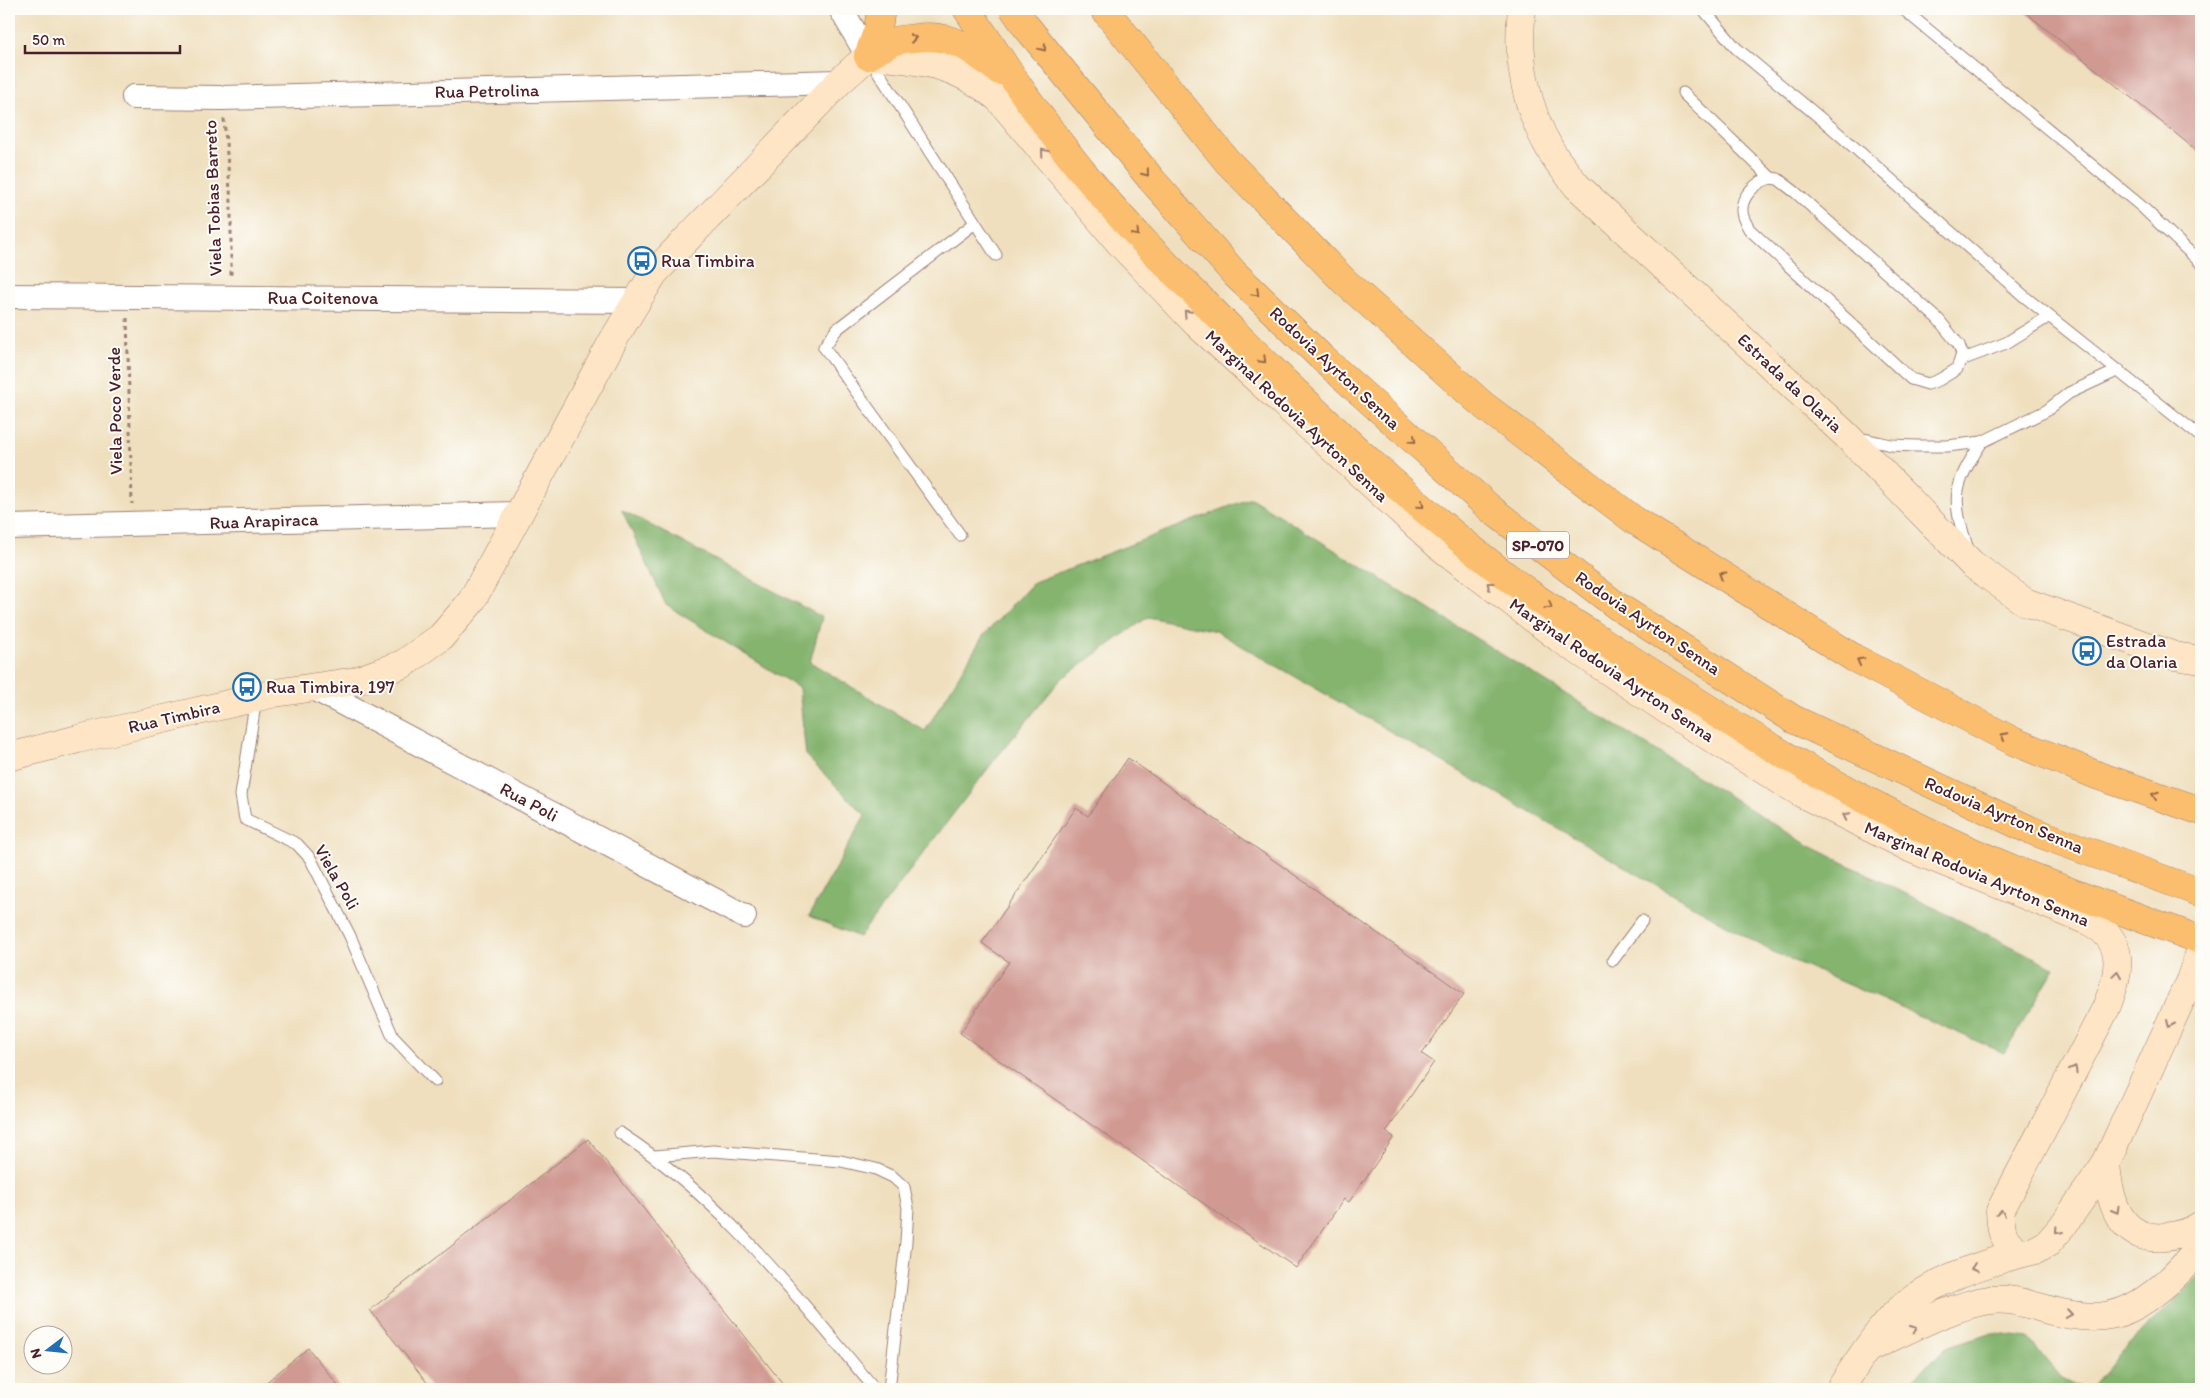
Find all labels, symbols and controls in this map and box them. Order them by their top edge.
scale bar [25,22,180,54]
text: 50 m [32,31,65,49]
one-way arrow [909,33,917,44]
one-way arrow [1038,42,1047,51]
street label: Rua Petrolina [434,79,540,103]
street label: Viela Tobias Barreto [199,119,227,277]
one-way arrow [1041,149,1050,158]
one-way arrow [1141,168,1150,177]
one-way arrow [1130,227,1139,236]
bus stop icon: Rua Timbira [627,246,657,276]
place label: Rua Timbira [661,250,755,272]
street label: Rua Coitenova [268,287,379,309]
one-way arrow [1250,288,1259,297]
street label: Rodovia Ayrton Senna [1265,302,1405,435]
one-way arrow [1184,310,1193,319]
street label: Marginal Rodovia Ayrton Senna [1201,325,1394,507]
street label: Estrada da Olaria [1733,329,1848,438]
street label: Viela Poco Verde [103,347,127,475]
one-way arrow [1257,355,1266,364]
one-way arrow [1408,434,1417,443]
one-way arrow [1416,499,1425,508]
street label: Rua Arapiraca [209,508,320,534]
road number: SP-070 [1507,532,1569,558]
street label: Rodovia Ayrton Senna [1571,566,1725,680]
one-way arrow [1719,571,1728,581]
one-way arrow [1486,582,1496,591]
street label: Marginal Rodovia Ayrton Senna [1505,593,1719,747]
one-way arrow [1543,600,1553,609]
place label: Estrada da Olaria [2106,630,2178,673]
bus stop icon: Estrada da Olaria [2072,636,2102,666]
one-way arrow [1856,657,1865,667]
bus stop icon: Rua Timbira, 197 [232,672,262,702]
place label: Rua Timbira, 197 [266,676,395,698]
street label: Rua Timbira [126,696,222,738]
one-way arrow [2000,732,2009,742]
street label: Rodovia Ayrton Senna [1921,772,2087,859]
street label: Rua Poli [496,778,562,826]
one-way arrow [2151,791,2160,801]
one-way arrow [1842,812,1851,822]
street label: Marginal Rodovia Ayrton Senna [1861,816,2094,932]
street label: Viela Poli [310,841,364,913]
one-way arrow [2112,970,2122,978]
one-way arrow [2165,1019,2176,1028]
one-way arrow [2068,1065,2078,1074]
one-way arrow [2110,1205,2120,1214]
one-way arrow [1995,1209,2006,1217]
one-way arrow [2055,1226,2064,1235]
one-way arrow [1971,1263,1979,1273]
one-way arrow [2065,1309,2074,1319]
one-way arrow [1909,1324,1918,1334]
north arrow [22,1326,72,1376]
text: N [27,1347,45,1360]

